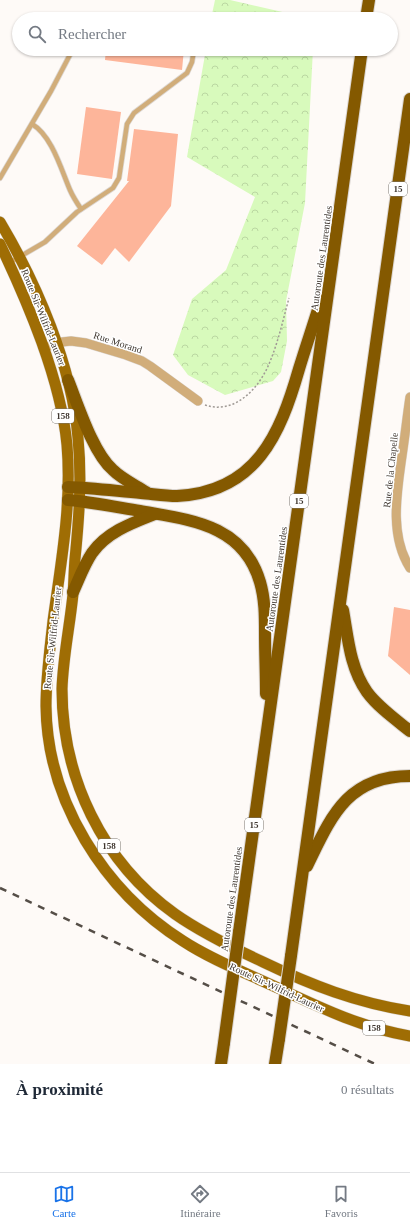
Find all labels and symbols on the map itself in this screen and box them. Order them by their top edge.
road number: 15 [389,182,407,196]
street label: Autoroute des Laurentides [309,205,334,311]
street label: Route Sir-Wilfrid-Laurier [19,267,68,368]
street label: Rue Morand [92,329,143,355]
road number: 158 [52,409,74,423]
street label: Rue de la Chapelle [381,431,400,508]
road number: 15 [290,494,308,508]
street label: Autoroute des Laurentides [264,526,289,632]
street label: Route Sir-Wilfrid-Laurier [42,586,63,690]
road number: 15 [245,818,263,832]
road number: 158 [98,839,120,853]
street label: Autoroute des Laurentides [219,846,244,952]
street label: Route Sir-Wilfrid-Laurier [228,961,326,1014]
road number: 158 [363,1021,385,1035]

